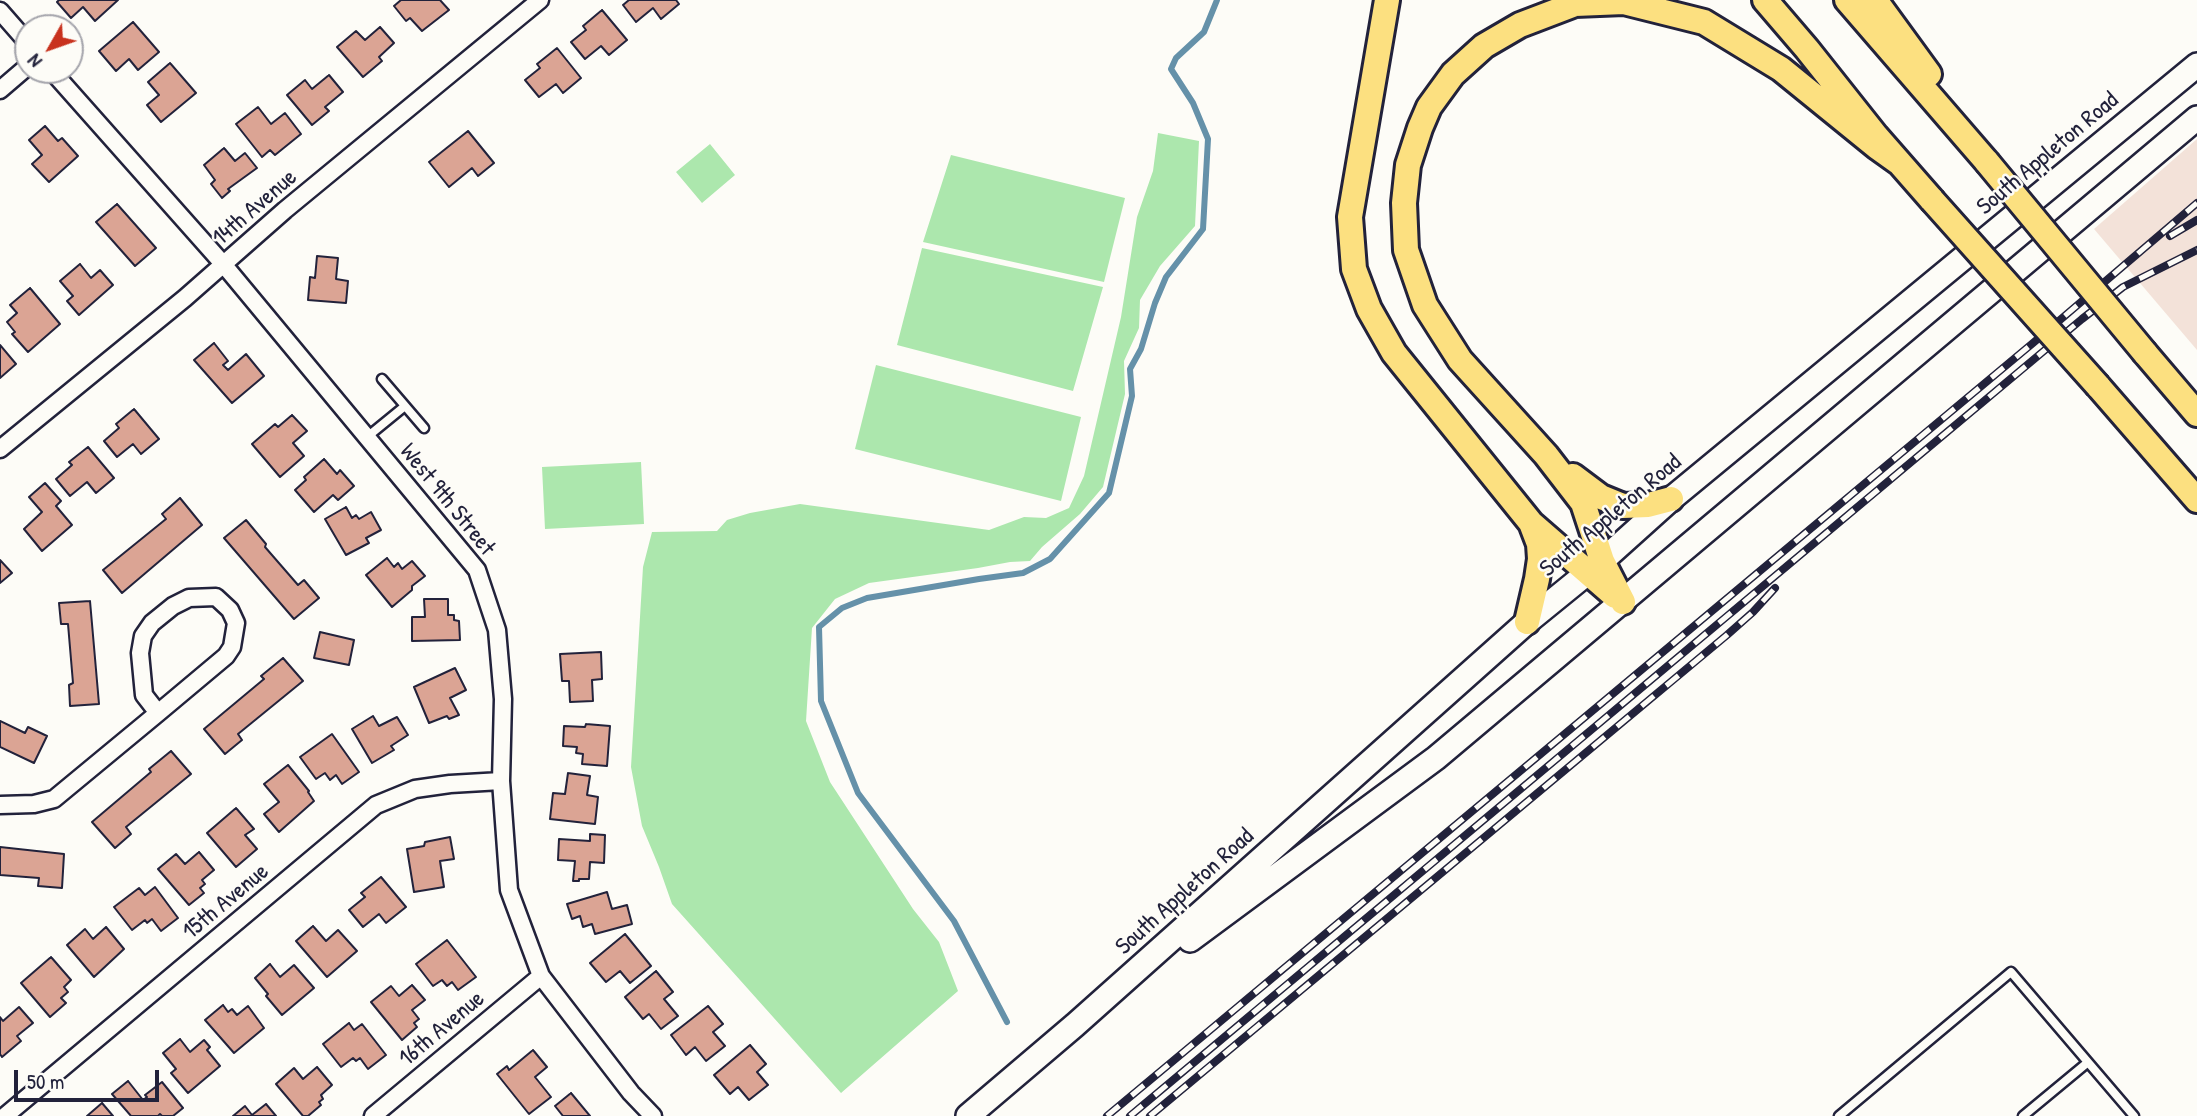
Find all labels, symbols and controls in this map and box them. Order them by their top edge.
north arrow [14,14,84,84]
text: N [21,49,48,73]
street label: South Appleton Road [1971,86,2125,222]
street label: 14th Avenue [207,164,303,252]
street label: West 9th Street [393,438,501,562]
street label: South Appleton Road [1534,448,1688,584]
street label: South Appleton Road [1110,822,1260,962]
street label: 15th Avenue [177,858,275,946]
street label: 16th Avenue [393,985,491,1073]
scale bar [18,1056,163,1100]
text: 50 m [27,1067,64,1096]

